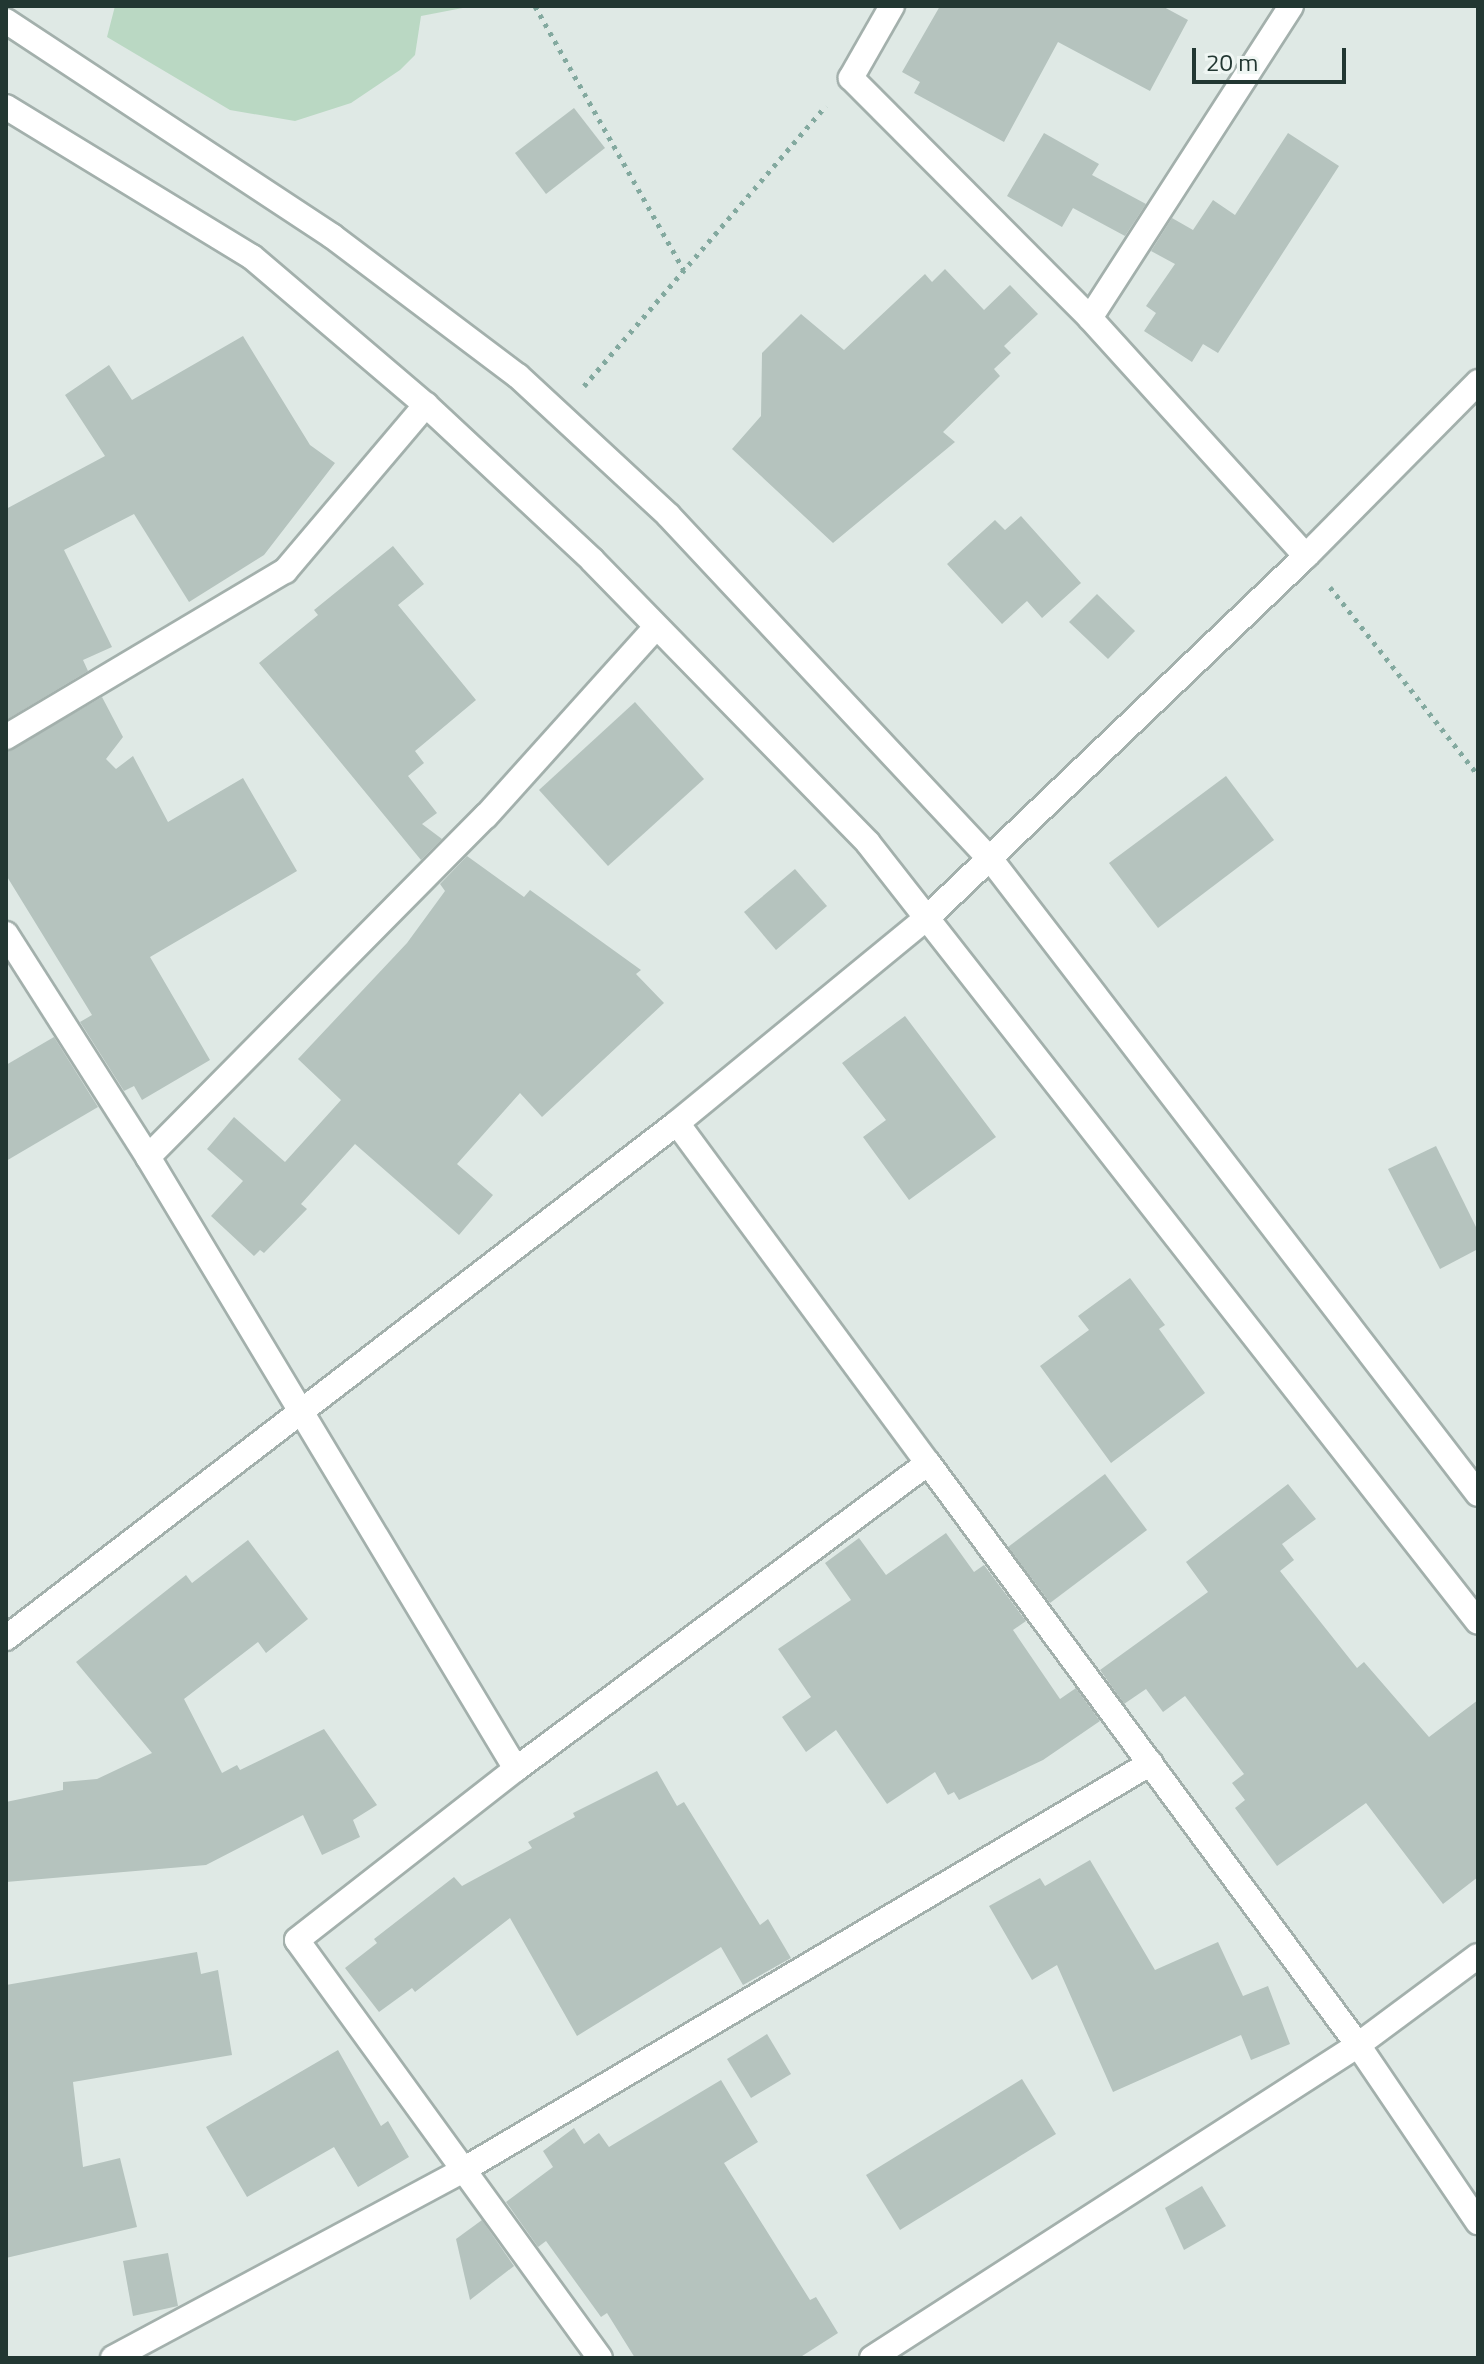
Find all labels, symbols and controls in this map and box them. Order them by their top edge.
scale bar [1196,32,1350,82]
text: 20 m [1206,44,1258,80]

